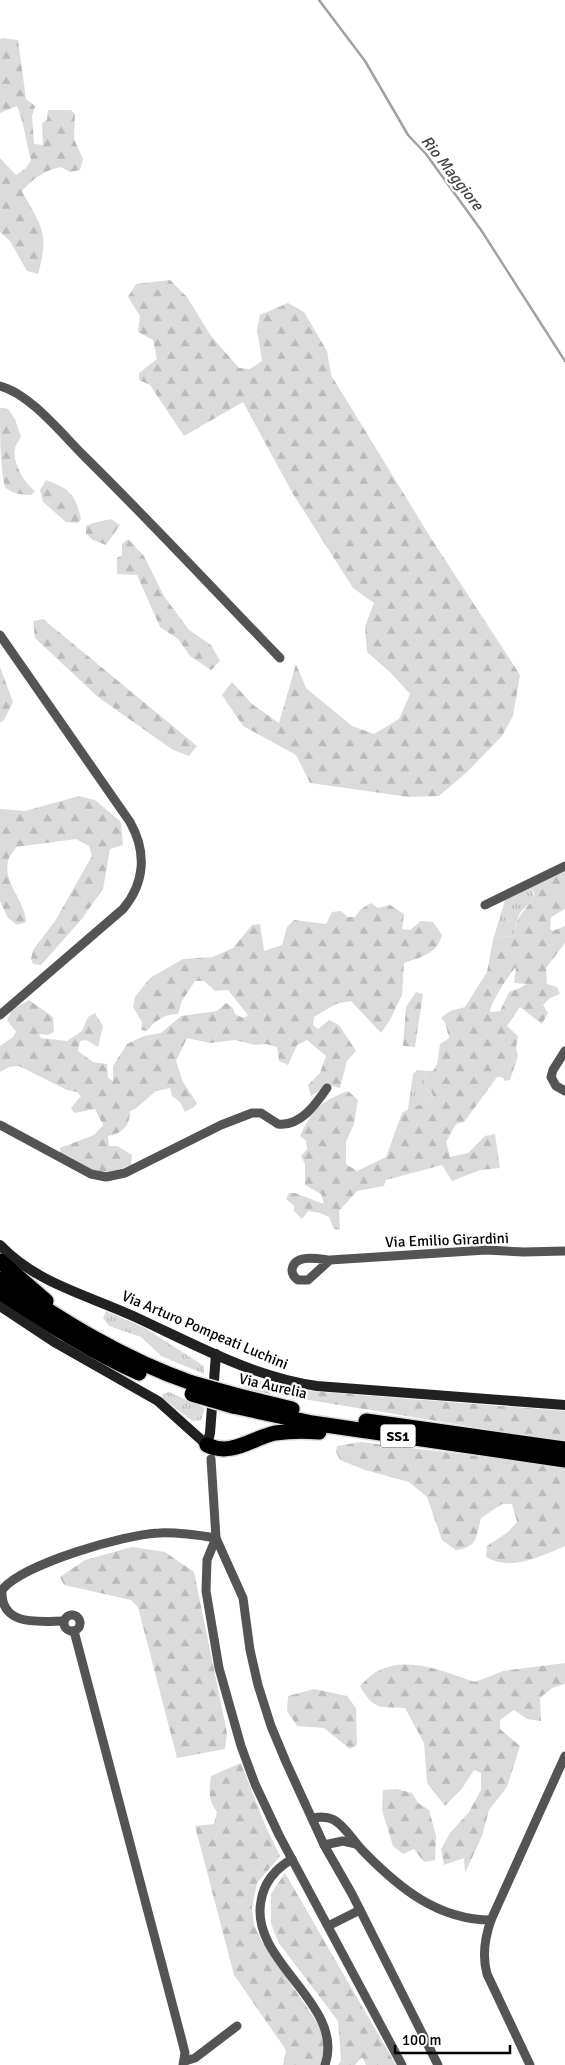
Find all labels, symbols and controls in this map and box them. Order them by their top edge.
water label: Rio Maggiore [416,131,488,215]
street label: Via Emilio Girardini [385,1229,509,1251]
street label: Via Arturo Pompeati Luchini [119,1287,291,1373]
street label: Via Aurelia [237,1369,309,1403]
road number: SS1 [380,1424,416,1448]
scale bar [395,2022,510,2054]
text: 100 m [402,2031,442,2049]

